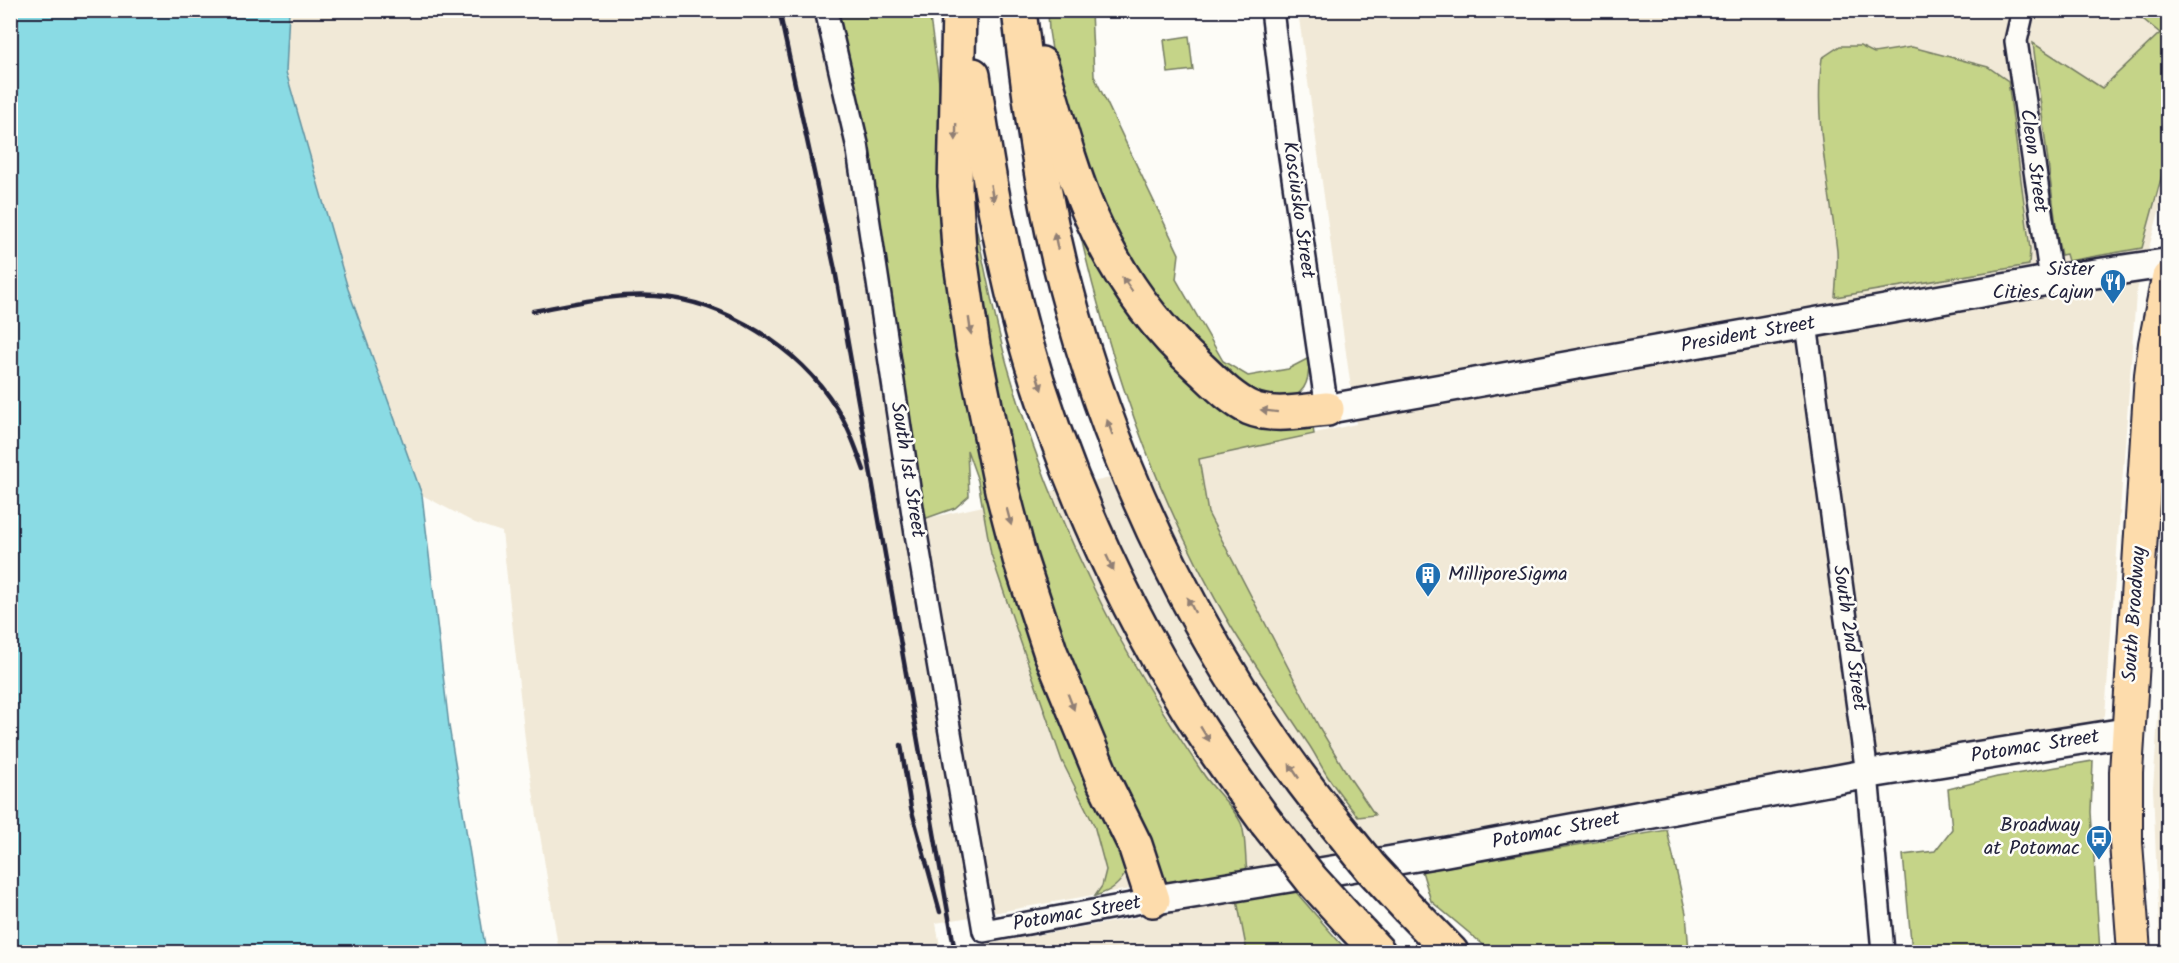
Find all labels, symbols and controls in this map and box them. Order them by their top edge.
street label: Cleon Street [2010,107,2056,215]
one-way arrow [951,122,961,141]
street label: Kosciusko Street [1273,139,1324,281]
one-way arrow [987,184,996,203]
one-way arrow [1050,232,1060,250]
place label: Sister Cities Cajun [1993,254,2095,309]
restaurant icon: Sister Cities Cajun [2098,267,2128,305]
one-way arrow [1121,276,1133,292]
street label: President Street [1678,307,1818,363]
one-way arrow [965,317,974,336]
one-way arrow [1035,373,1044,391]
street label: South 1st Street [880,400,934,540]
one-way arrow [1259,406,1278,416]
one-way arrow [1105,419,1115,437]
one-way arrow [1005,508,1015,526]
street label: South Broadway [2114,545,2156,683]
one-way arrow [1106,555,1115,572]
place label: MilliporeSigma [1448,559,1568,591]
building icon: MilliporeSigma [1413,560,1443,598]
street label: South 2nd Street [1823,563,1875,713]
one-way arrow [1186,596,1196,613]
one-way arrow [1066,693,1076,711]
street label: Potomac Street [1968,721,2102,773]
one-way arrow [1199,726,1210,742]
one-way arrow [1288,763,1300,779]
street label: Potomac Street [1489,803,1623,859]
place label: Broadway at Potomac [1984,810,2081,865]
bus stop icon: Broadway at Potomac [2084,823,2114,861]
street label: Potomac Street [1010,887,1144,941]

